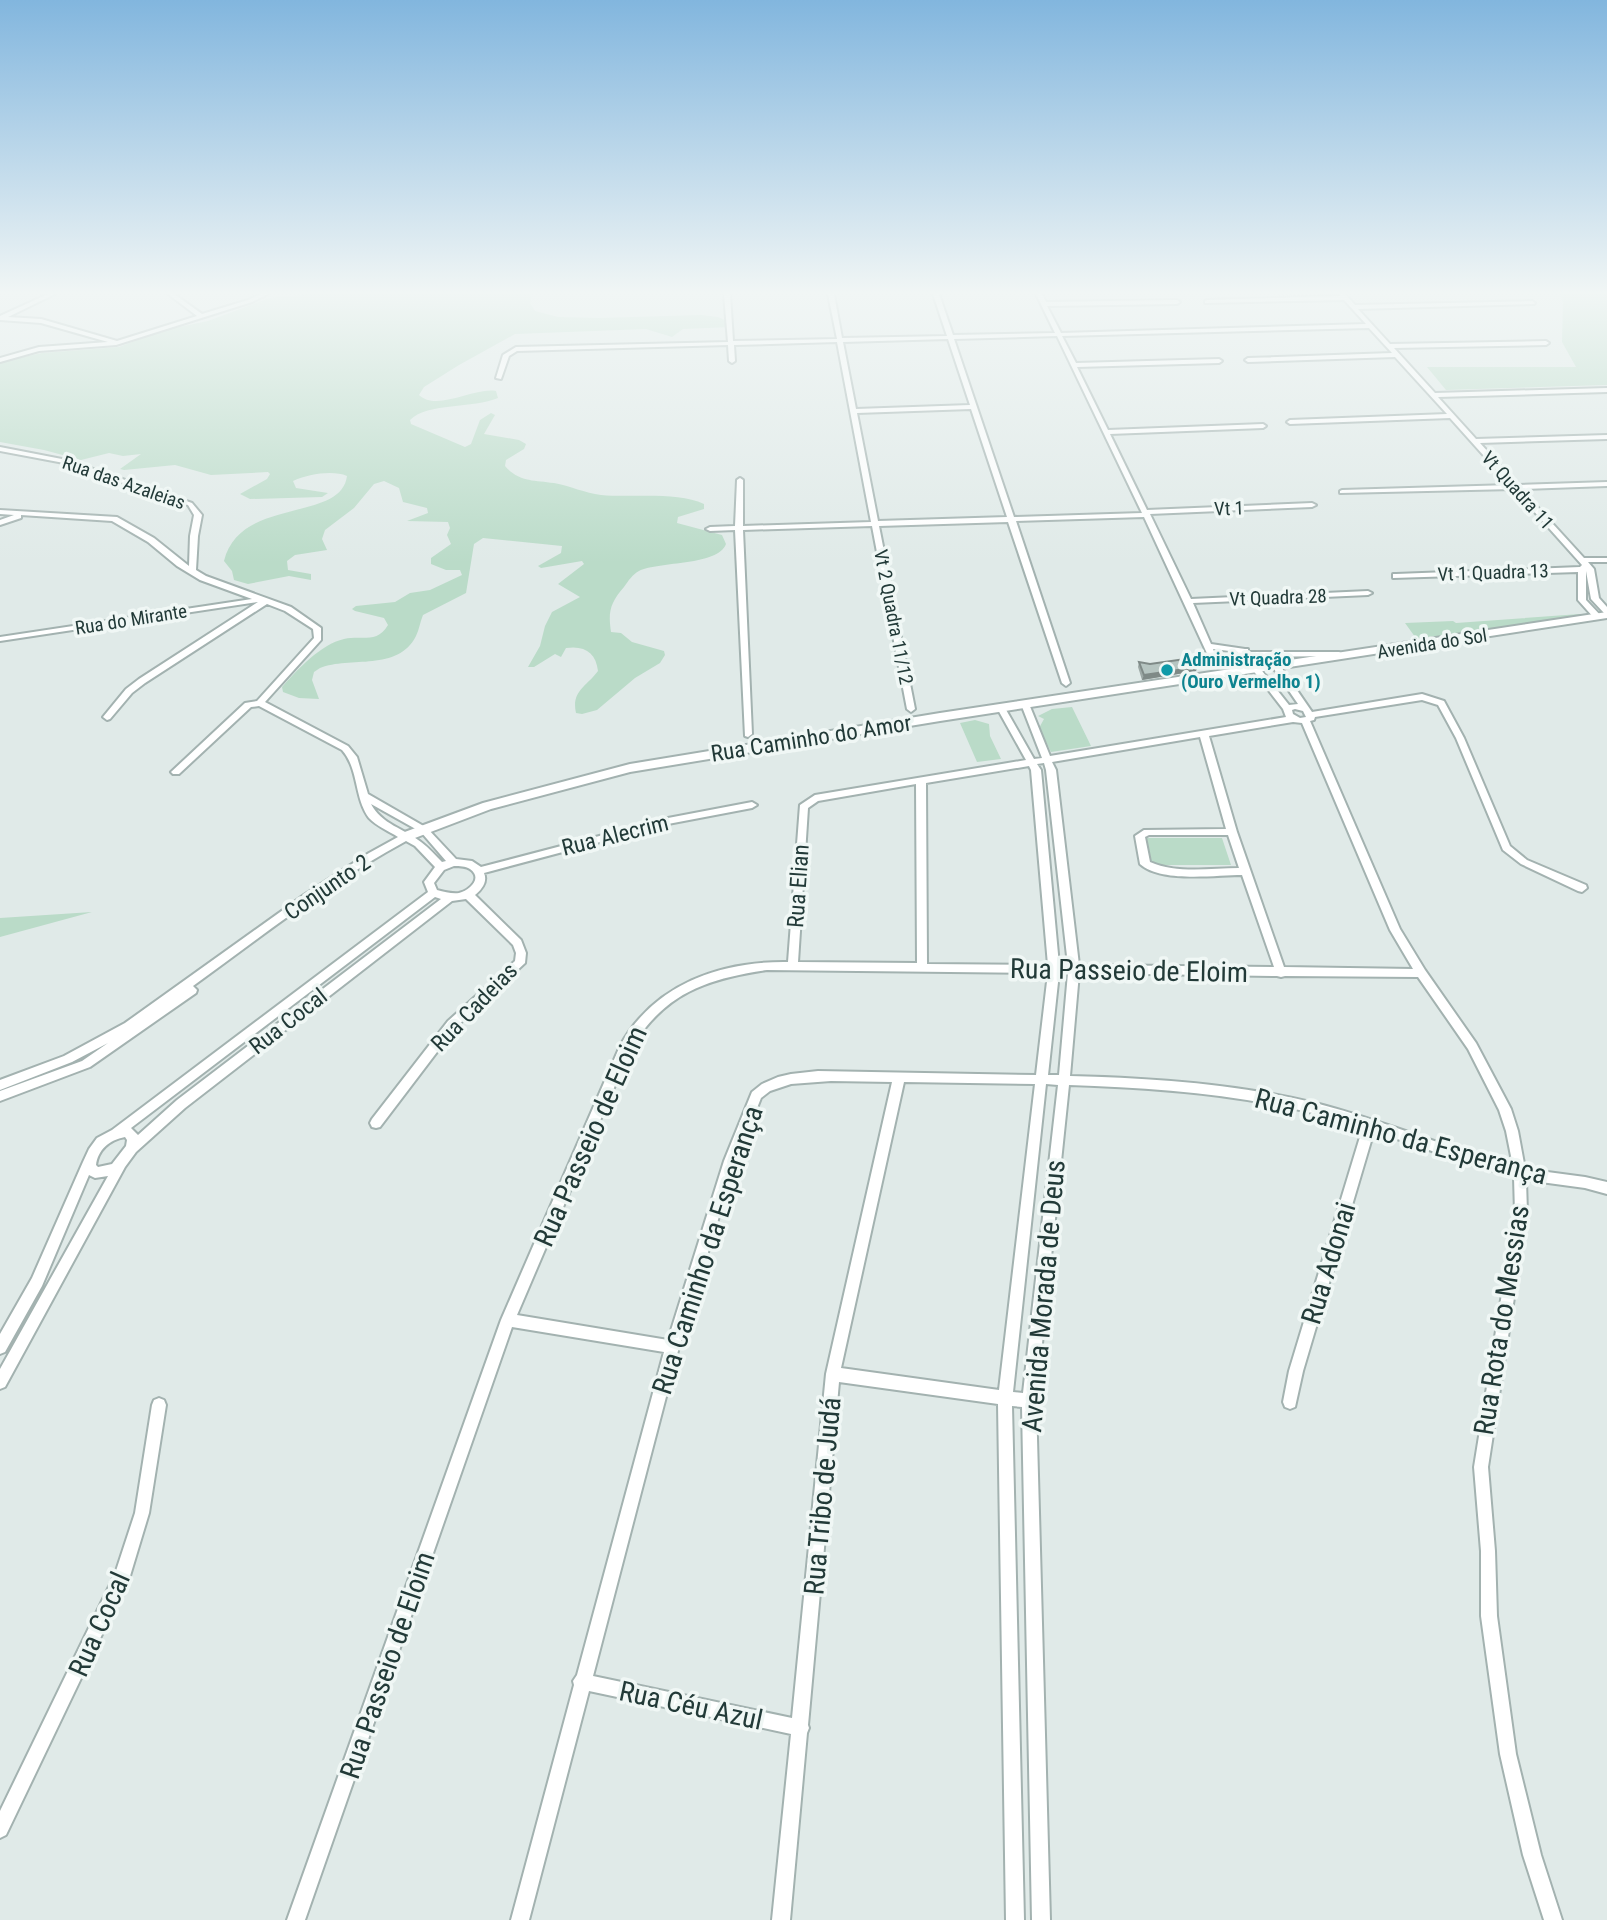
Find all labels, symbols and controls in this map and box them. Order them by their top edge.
street label: Vt Quadra 11 [1476,446,1559,534]
street label: Rua das Azaleias [59,451,188,514]
street label: Vt 1 [1214,496,1244,521]
street label: Vt 2 Quadra 11/12 [869,548,918,687]
street label: Vt 1 Quadra 13 [1437,559,1549,586]
street label: Vt Quadra 28 [1229,584,1327,611]
street label: Rua do Mirante [73,599,189,640]
street label: Avenida do Sol [1375,623,1489,664]
place label: Administração (Ouro Vermelho 1) [1181,648,1321,693]
marker: Administração (Ouro Vermelho 1) [1159,662,1175,678]
street label: Rua Caminho do Amor [709,709,913,768]
street label: Rua Alecrim [559,809,671,862]
street label: Rua Elian [782,843,815,929]
street label: Conjunto 2 [279,849,375,926]
street label: Rua Passeio de Eloim [1010,952,1248,989]
street label: Rua Cadeias [426,957,523,1057]
street label: Rua Cocal [244,983,333,1060]
street label: Rua Passeio de Eloim [527,1021,654,1252]
street label: Rua Caminho da Esperança [1251,1082,1551,1191]
street label: Rua Caminho da Esperança [645,1102,770,1399]
street label: Avenida Morada de Deus [1015,1158,1072,1434]
street label: Rua Adonai [1294,1198,1363,1328]
street label: Rua Rota do Messias [1467,1203,1536,1437]
street label: Rua Tribo de Judá [797,1396,848,1596]
street label: Rua Passeio de Eloim [333,1547,442,1783]
street label: Rua Cocal [62,1567,137,1682]
street label: Rua Céu Azul [616,1674,766,1737]

